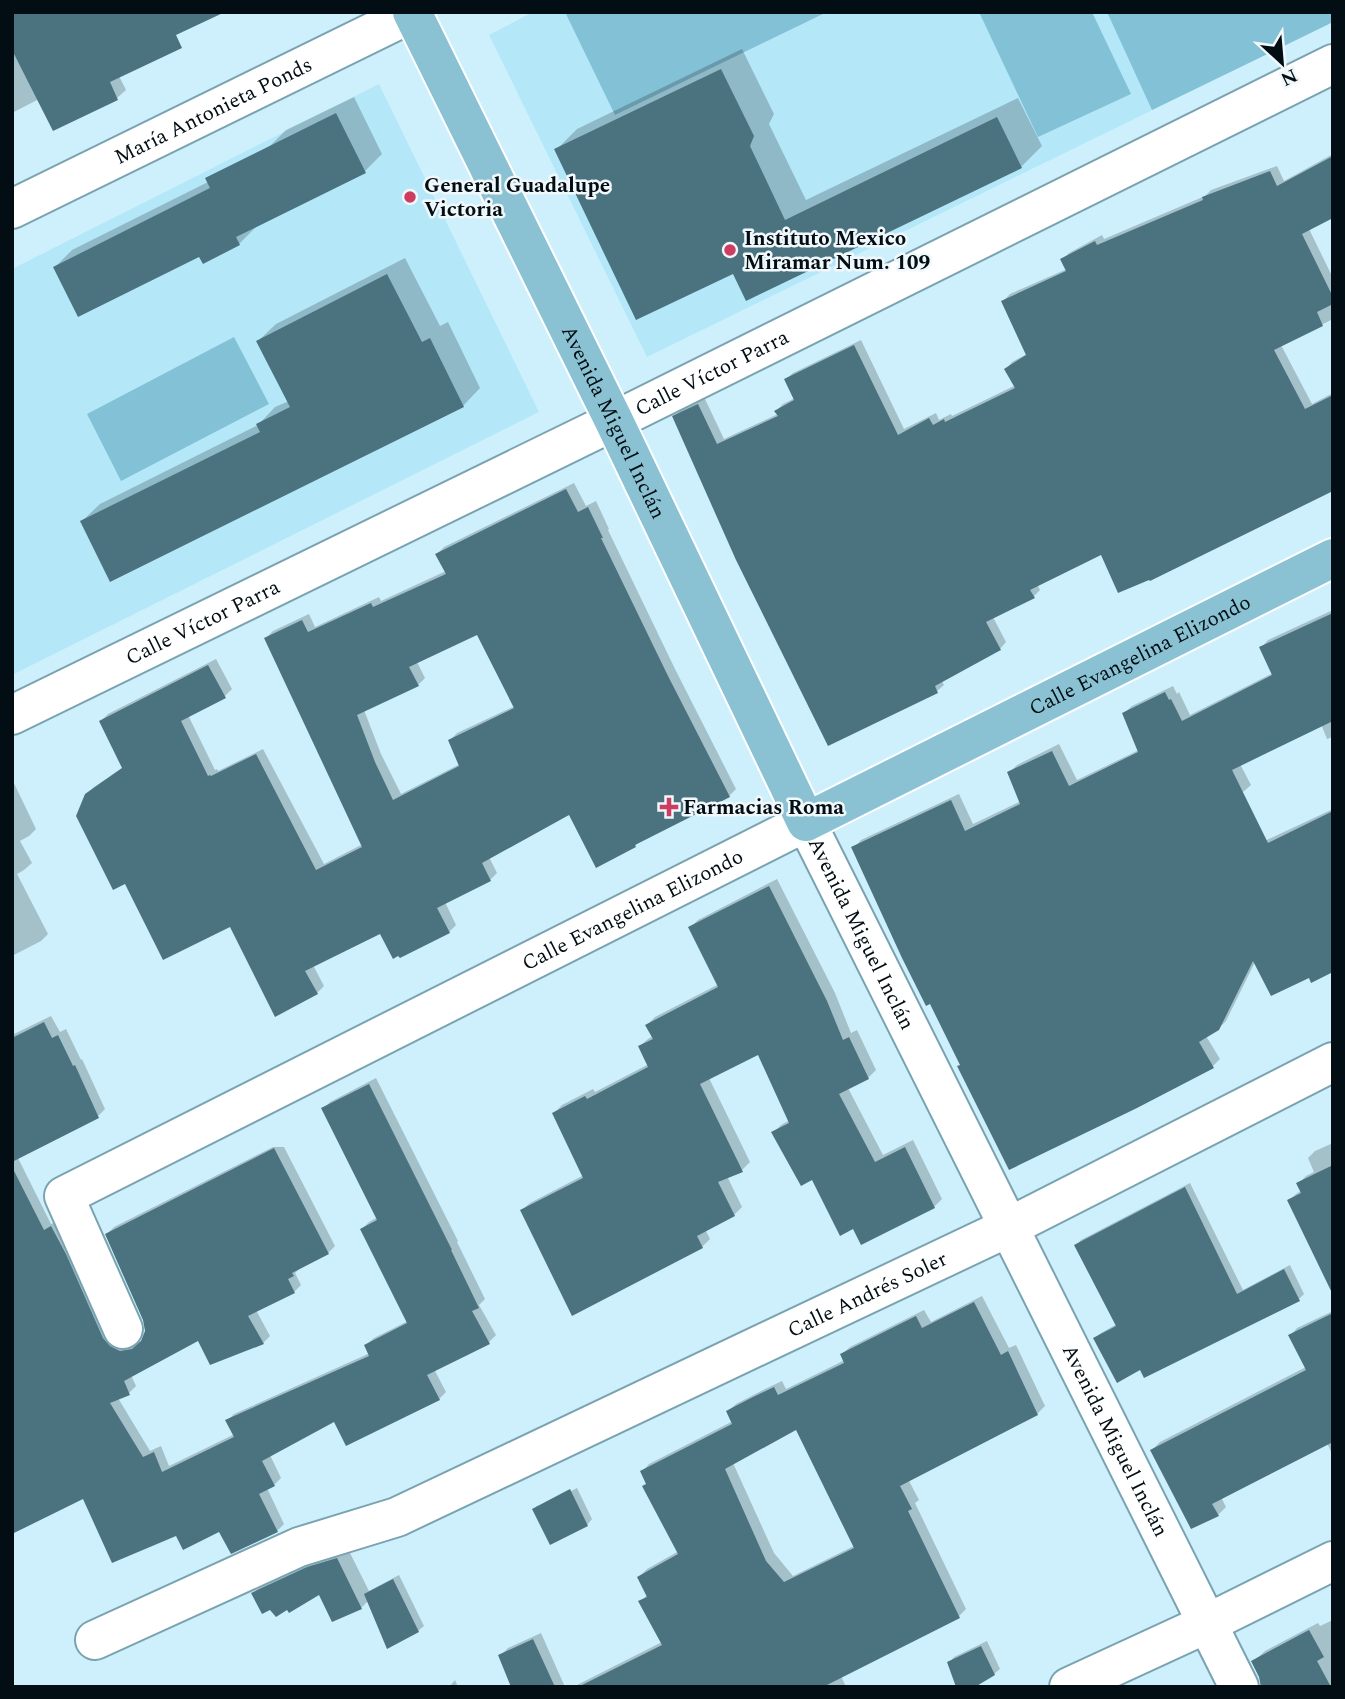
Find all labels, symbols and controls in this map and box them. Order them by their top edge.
north arrow [1247,28,1317,98]
street label: María Antonieta Ponds [109,49,318,173]
text: N [1275,60,1302,93]
place label: General Guadalupe Victoria [424,170,610,226]
marker: General Guadalupe Victoria [402,189,418,205]
place label: Instituto Mexico Miramar Num. 109 [744,223,930,279]
marker: Instituto Mexico Miramar Num. 109 [722,242,738,258]
street label: Avenida Miguel Inclán [552,320,674,525]
street label: Calle Víctor Parra [630,321,795,425]
street label: Calle Víctor Parra [120,571,286,674]
street label: Calle Evangelina Elizondo [1024,587,1257,725]
place label: Farmacias Roma [683,792,844,824]
marker: Farmacias Roma [661,799,677,815]
street label: Avenida Miguel Inclán [799,832,923,1036]
street label: Calle Evangelina Elizondo [517,841,749,980]
street label: Calle Andrés Soler [782,1244,953,1347]
street label: Avenida Miguel Inclán [1053,1339,1176,1543]

